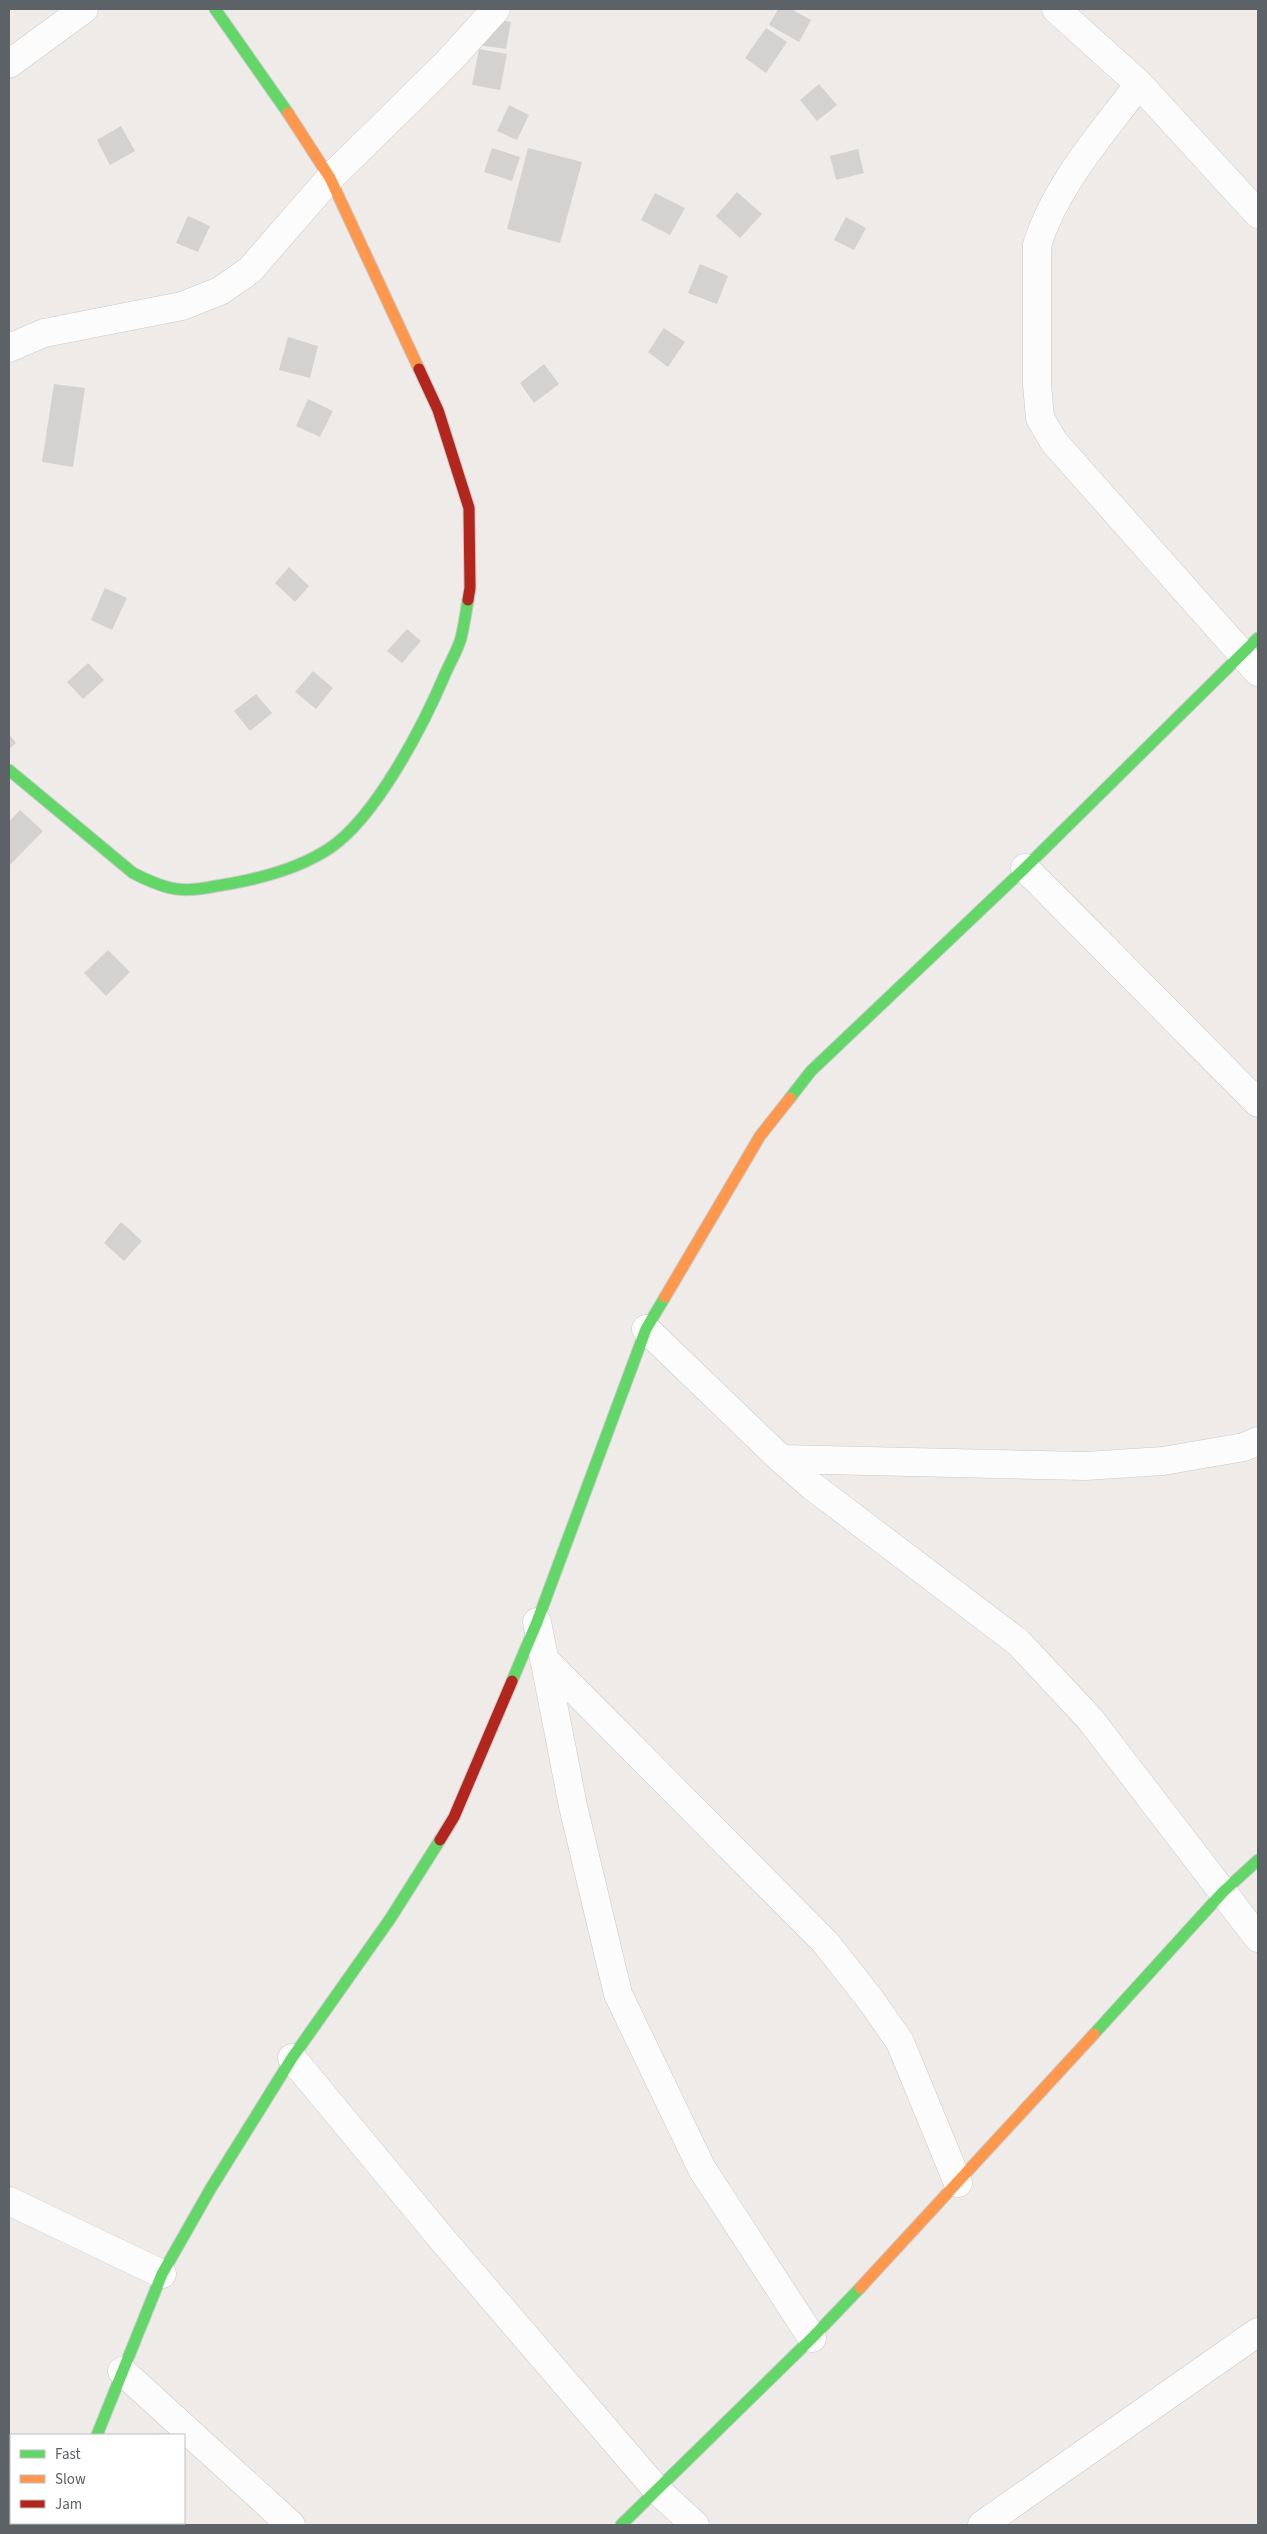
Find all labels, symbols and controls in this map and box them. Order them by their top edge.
legend [10,2434,185,2524]
text: Fast [55,2444,81,2465]
text: Slow [55,2469,86,2490]
text: Jam [55,2494,82,2515]

